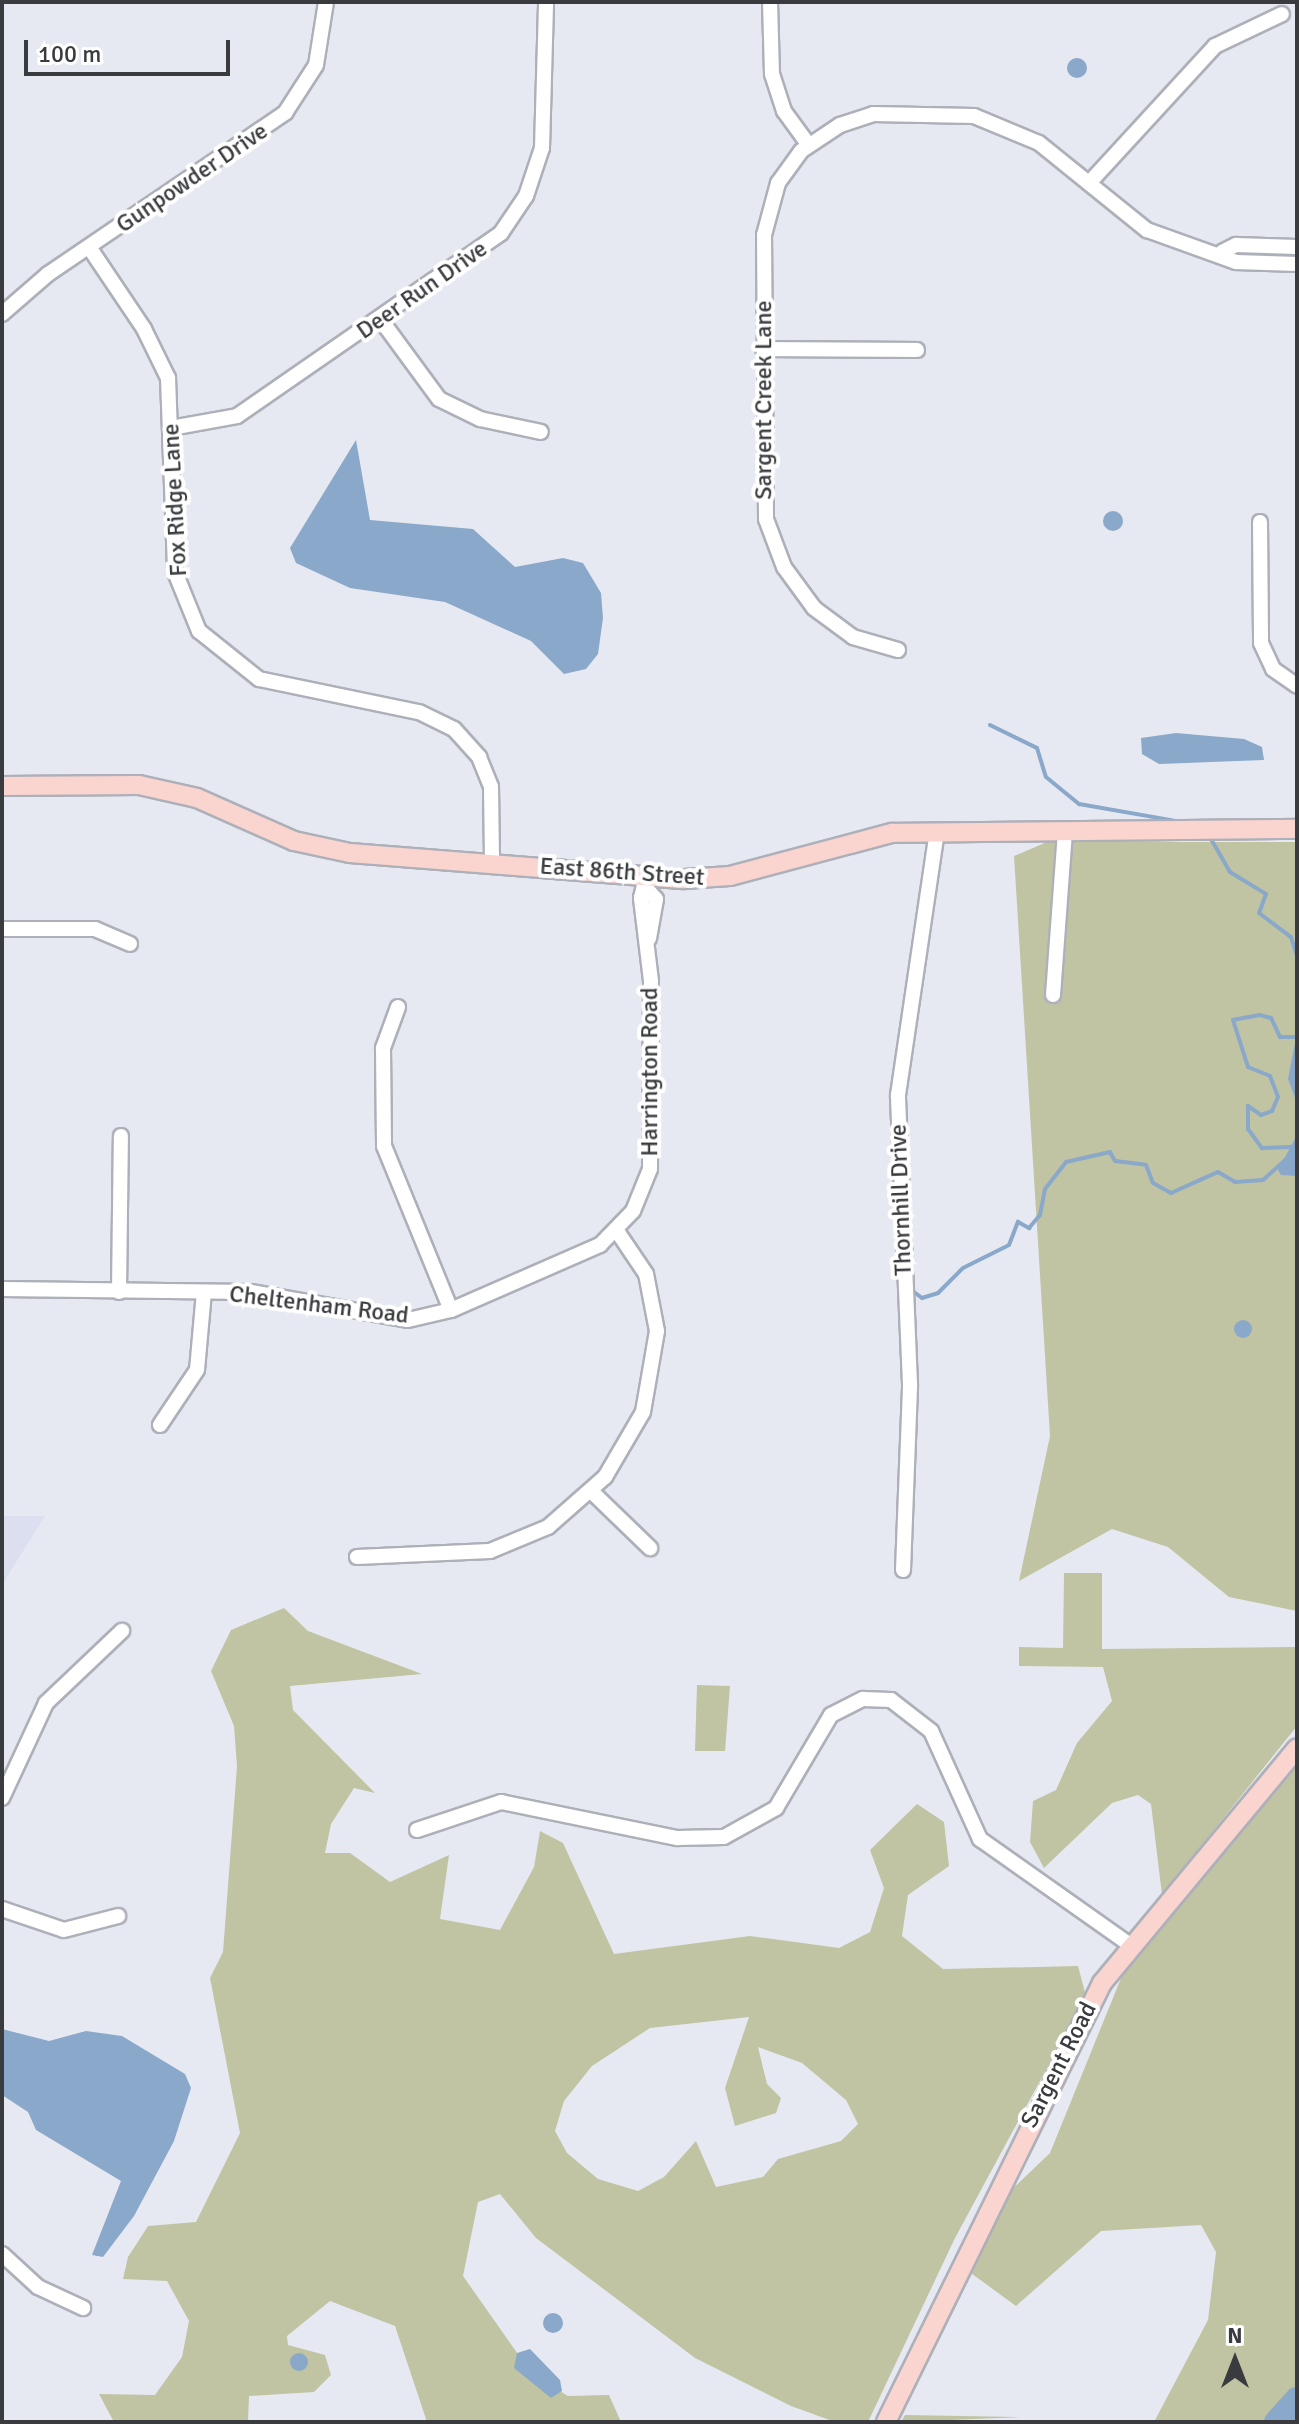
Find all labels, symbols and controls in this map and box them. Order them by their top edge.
scale bar [28,24,234,74]
text: 100 m [38,39,101,69]
street label: Gunpowder Drive [111,117,273,239]
street label: Deer Run Drive [351,234,493,346]
street label: Sargent Creek Lane [750,300,778,500]
street label: Fox Ridge Lane [157,423,193,577]
street label: East 86th Street [539,852,705,892]
street label: Harrington Road [636,987,664,1157]
street label: Thornhill Drive [884,1124,918,1276]
street label: Cheltenham Road [228,1280,410,1330]
street label: Sargent Road [1015,1997,1103,2133]
north arrow [1195,2320,1275,2400]
text: N [1227,2322,1243,2349]

